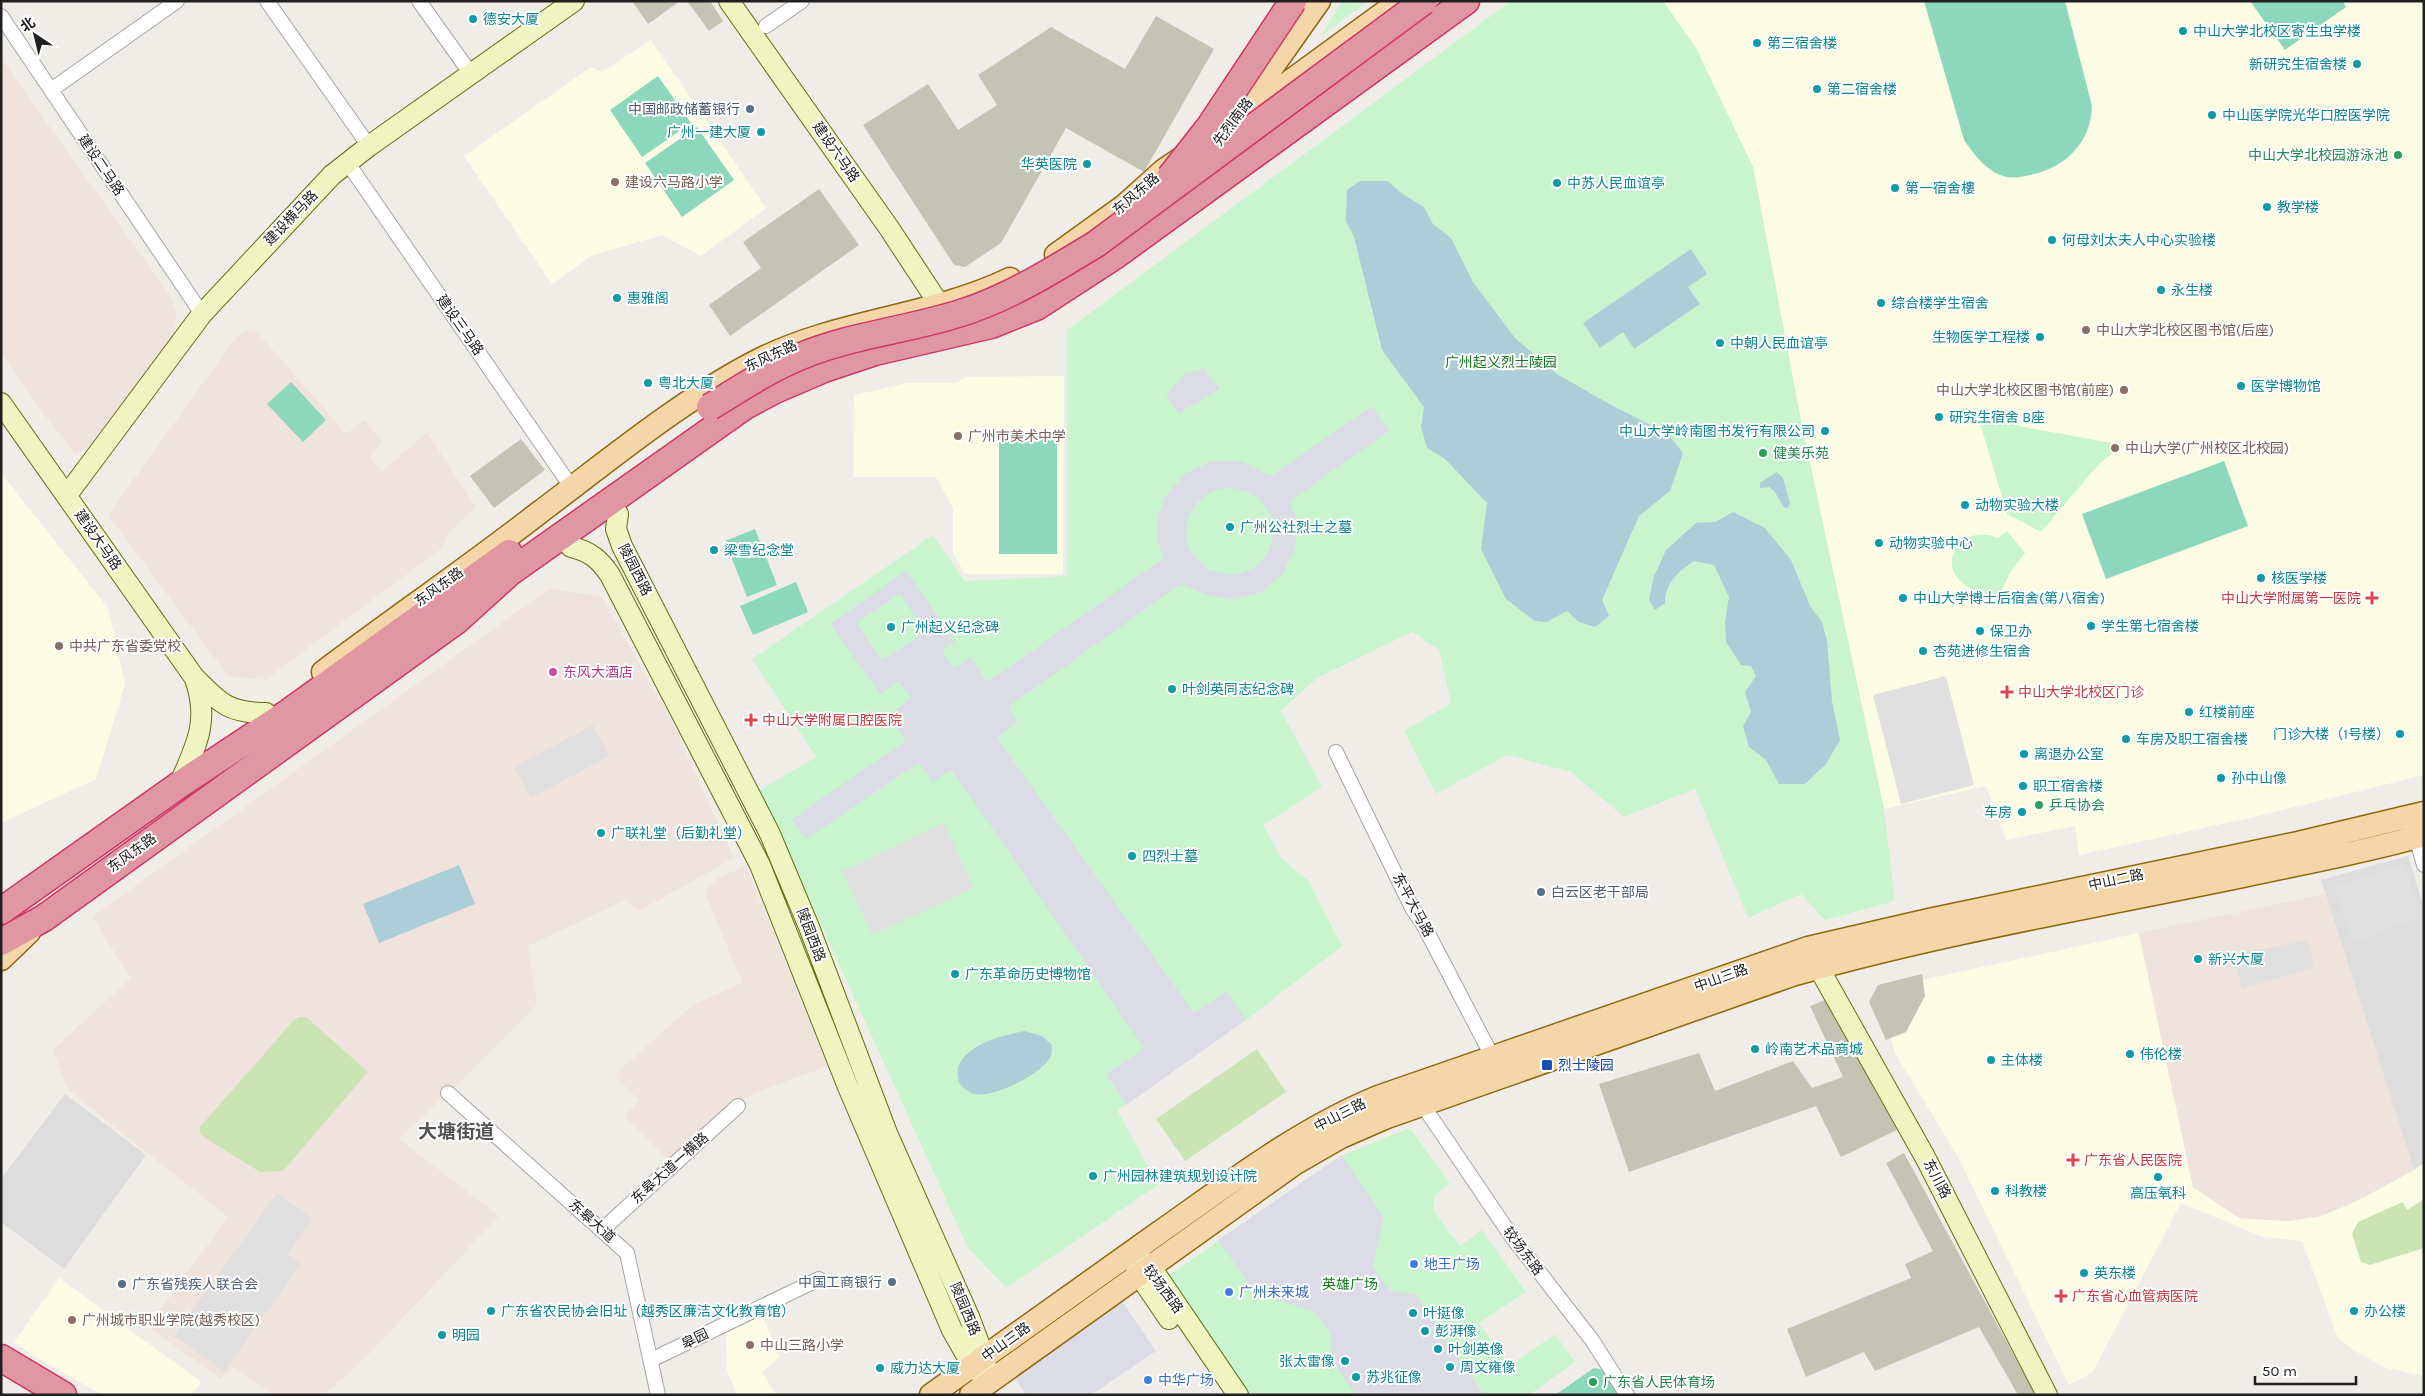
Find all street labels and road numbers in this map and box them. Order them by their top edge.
street label: 先烈南路 [1209,95,1257,149]
street label: 建设六马路 [809,118,863,186]
street label: 建设二马路 [74,131,128,199]
street label: 东风东路 [1109,169,1163,219]
street label: 建设横马路 [261,187,321,249]
street label: 建设三马路 [433,291,487,359]
street label: 东风东路 [742,336,800,376]
street label: 建设大马路 [71,506,125,574]
street label: 陵园西路 [615,541,655,599]
street label: 东风东路 [411,564,467,610]
street label: 东风东路 [104,830,160,876]
street label: 中山二路 [2087,866,2145,894]
street label: 东平大马路 [1389,870,1437,940]
street label: 陵园西路 [793,906,829,964]
street label: 中山三路 [1692,960,1750,996]
street label: 中山三路 [1311,1095,1369,1135]
street label: 东皋大道一横路 [628,1129,712,1207]
street label: 东川路 [1920,1156,1954,1202]
street label: 东皋大道 [566,1196,618,1246]
street label: 较场东路 [1499,1224,1547,1278]
street label: 较场西路 [1139,1262,1187,1316]
street label: 陵园西路 [946,1280,984,1338]
street label: 中山三路 [978,1319,1034,1365]
street label: 皋园 [679,1325,711,1353]

